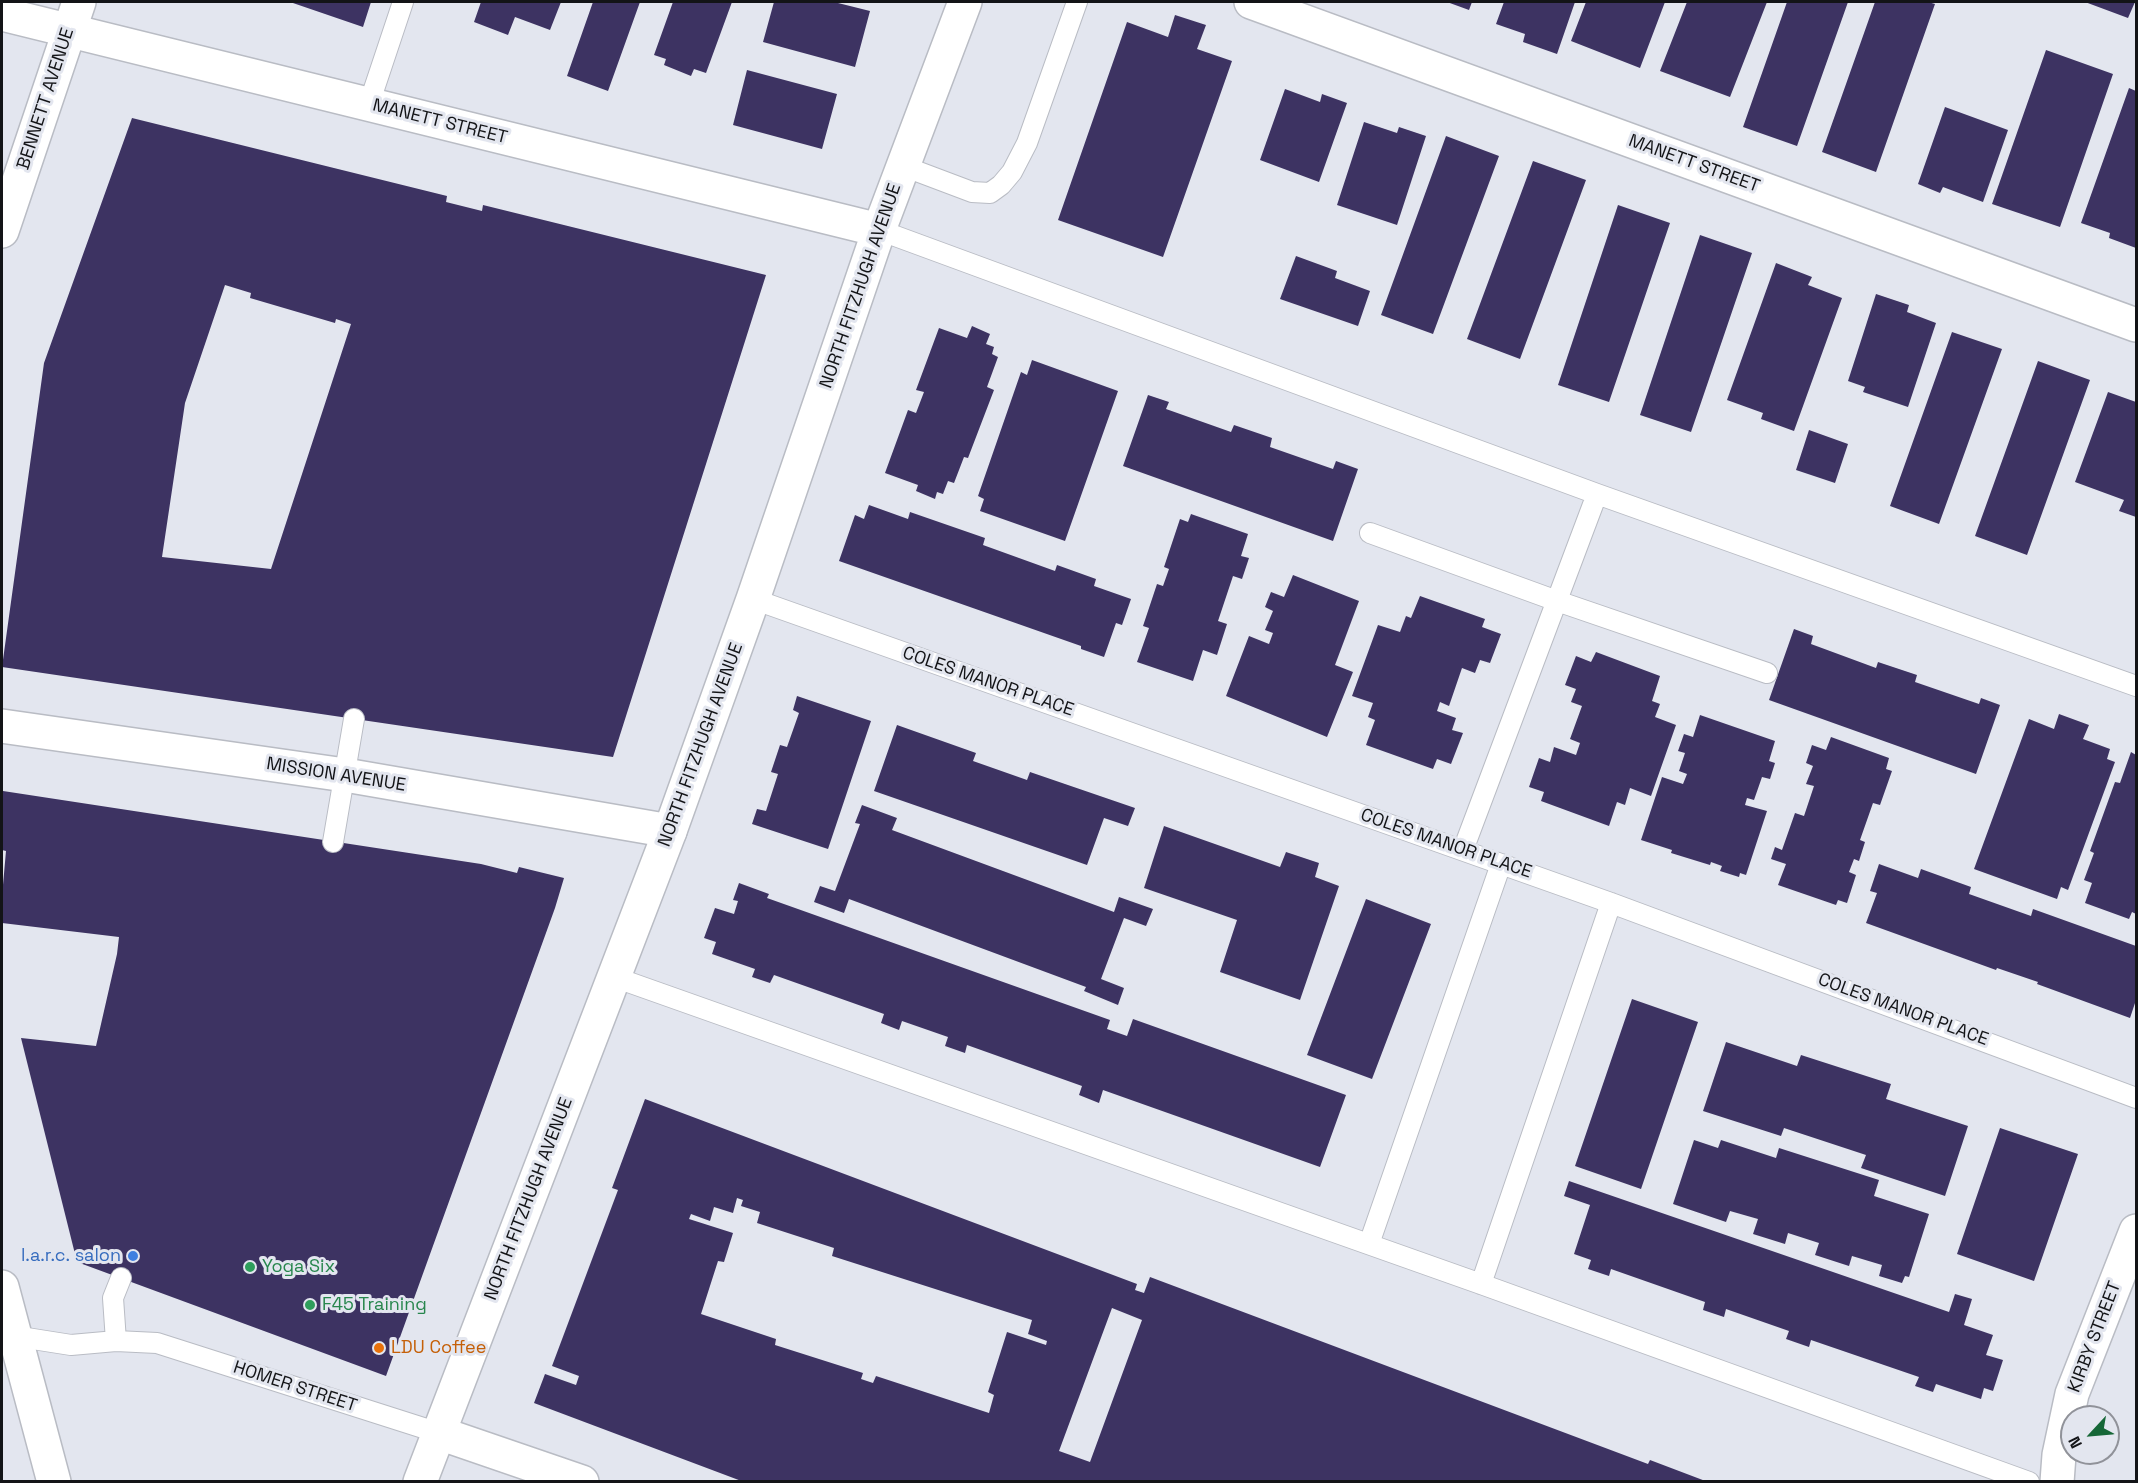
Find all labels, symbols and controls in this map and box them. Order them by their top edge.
street label: BENNETT AVENUE [13,25,79,173]
street label: MANETT STREET [370,95,510,149]
street label: MANETT STREET [1625,130,1763,198]
street label: NORTH FITZHUGH AVENUE [816,181,906,391]
street label: NORTH FITZHUGH AVENUE [654,640,748,850]
street label: COLES MANOR PLACE [900,643,1076,721]
street label: MISSION AVENUE [265,753,407,797]
street label: COLES MANOR PLACE [1358,805,1534,883]
street label: COLES MANOR PLACE [1815,969,1991,1051]
street label: NORTH FITZHUGH AVENUE [480,1095,578,1303]
place label: l.a.r.c. salon [21,1245,121,1267]
marker: l.a.r.c. salon [126,1249,140,1263]
place label: Yoga Six [262,1256,335,1278]
marker: Yoga Six [243,1260,257,1274]
street label: KIRBY STREET [2064,1278,2126,1396]
place label: F45 Training [322,1294,427,1316]
marker: F45 Training [303,1298,317,1312]
place label: LDU Coffee [391,1337,486,1359]
marker: LDU Coffee [372,1341,386,1355]
street label: HOMER STREET [230,1357,360,1417]
north arrow [2060,1405,2120,1465]
text: N [2063,1433,2087,1452]

